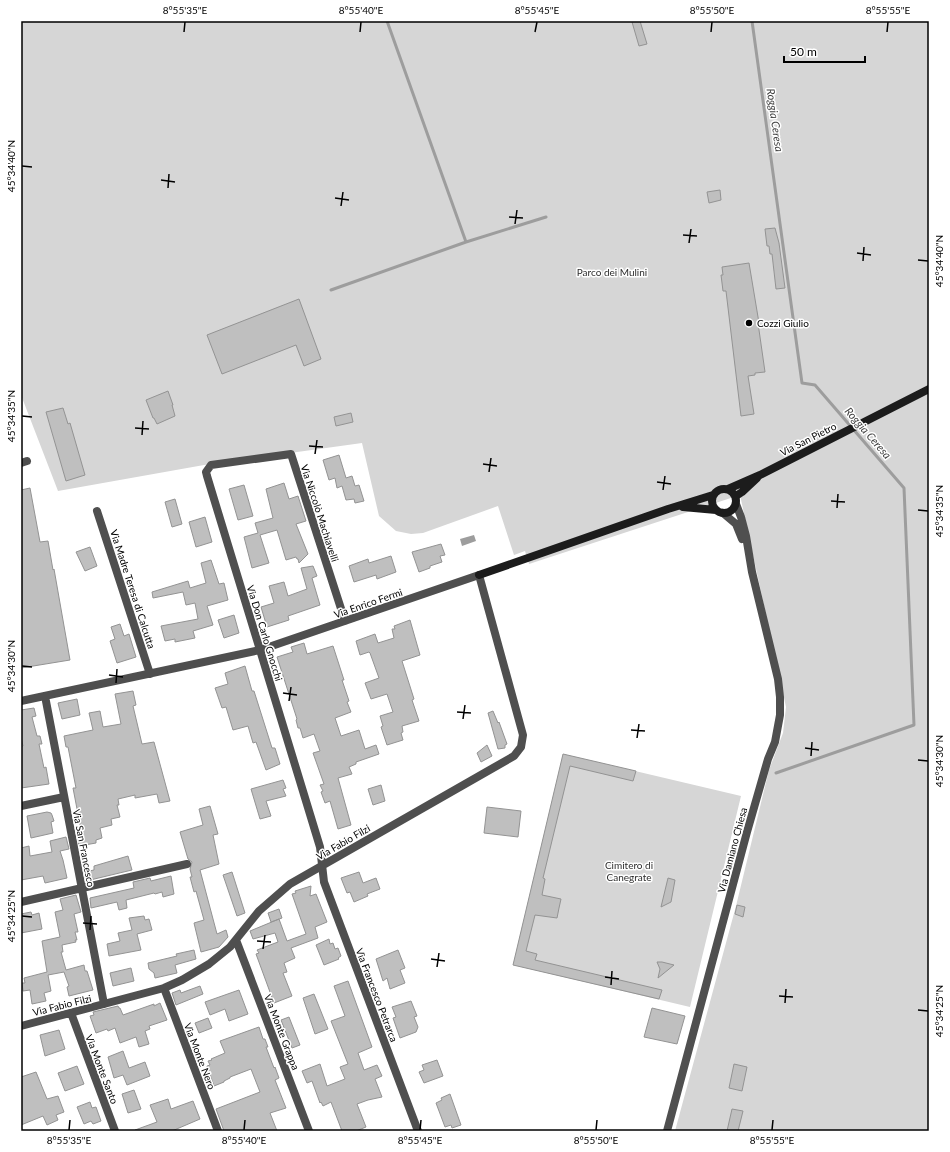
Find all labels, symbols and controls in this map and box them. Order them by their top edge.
text: 8°55'35"E [163,4,208,16]
text: 8°55'40"E [339,4,384,16]
text: 8°55'45"E [515,4,560,16]
text: 8°55'50"E [690,4,735,16]
text: 8°55'55"E [866,4,911,16]
scale bar [784,38,865,64]
text: 50 m [790,44,817,59]
water label: Roggia Ceresa [765,87,786,153]
text: 45°34'40"N [5,140,17,192]
text: 45°34'40"N [933,235,945,287]
park label: Parco dei Mulini [577,266,647,278]
place label: Cozzi Giulio [757,317,809,329]
marker: Cozzi Giulio [744,318,754,328]
text: 45°34'35"N [5,390,17,442]
water label: Roggia Ceresa [842,404,895,461]
street label: Via San Pietro [778,420,838,458]
street label: Via Niccolò Machiavelli [299,463,341,563]
text: 45°34'35"N [933,485,945,537]
street label: Via Madre Teresa di Calcutta [108,528,158,650]
street label: Via Don Carlo Gnocchi [245,584,285,682]
street label: Via Enrico Fermi [332,586,404,620]
text: 45°34'30"N [5,640,17,692]
text: 45°34'30"N [933,735,945,787]
street label: Via Damiano Chiesa [715,806,749,894]
street label: Via San Francesco [71,808,98,888]
street label: Via Fabio Filzi [314,822,372,862]
park label: Cimitero di Canegrate [605,859,653,883]
text: 45°34'25"N [5,890,17,942]
street label: Via Francesco Petrarca [354,946,400,1044]
text: 45°34'25"N [933,985,945,1037]
street label: Via Fabio Filzi [31,992,93,1018]
street label: Via Monte Grappa [262,992,302,1072]
street label: Via Monte Nero [182,1021,218,1091]
street label: Via Monte Santo [83,1033,121,1106]
text: 8°55'35"E [47,1134,92,1146]
text: 8°55'40"E [222,1134,267,1146]
text: 8°55'45"E [398,1134,443,1146]
text: 8°55'50"E [574,1134,619,1146]
text: 8°55'55"E [750,1134,795,1146]

